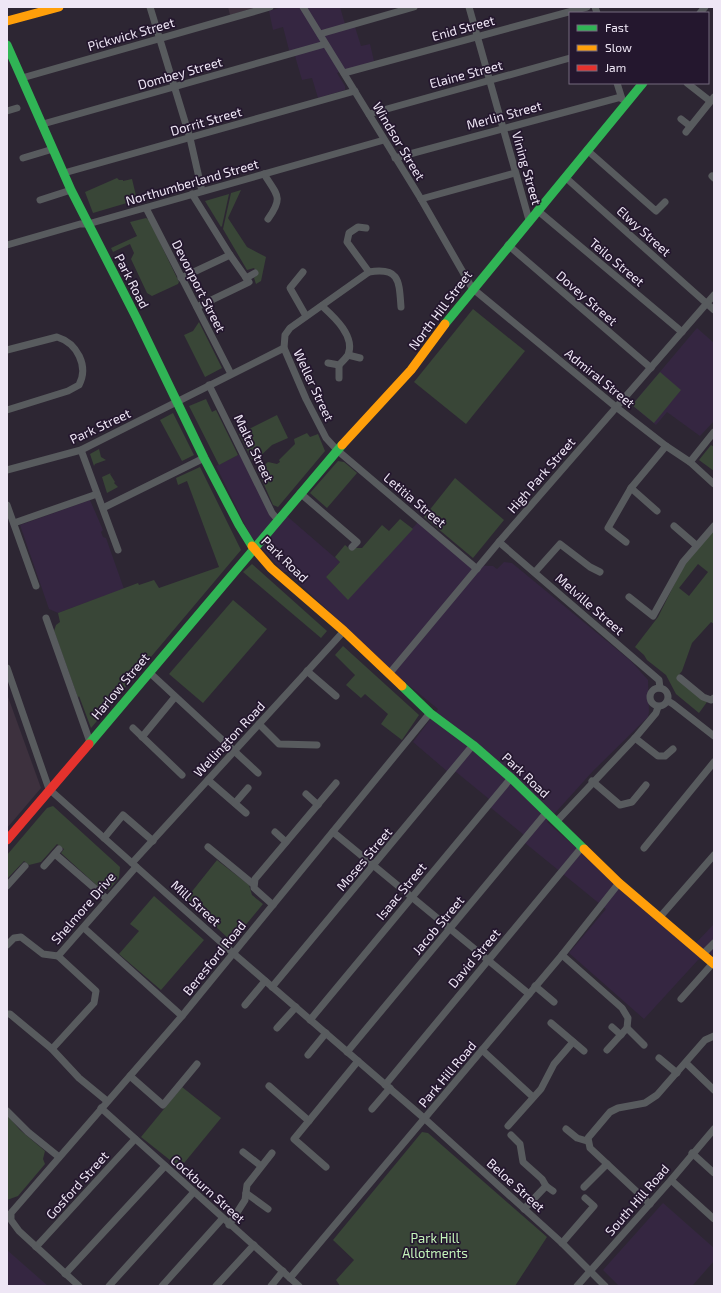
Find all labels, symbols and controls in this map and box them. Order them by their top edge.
street label: Enid Street [430,12,496,44]
legend [569,12,709,84]
street label: Pickwick Street [86,14,176,54]
text: Fast [605,20,629,34]
text: Slow [605,40,632,54]
street label: Dombey Street [136,53,224,93]
street label: Elaine Street [428,57,504,91]
text: Jam [605,60,626,74]
street label: Merlin Street [465,97,543,133]
street label: Windsor Street [369,99,429,183]
street label: Dorrit Street [168,103,244,139]
street label: Vining Street [509,129,545,207]
street label: Northumberland Street [124,155,260,209]
street label: Elwy Street [614,203,674,259]
street label: Teilo Street [586,234,648,290]
street label: Devonport Street [169,237,229,335]
street label: Park Road [111,251,153,311]
street label: North Hill Street [405,267,475,353]
street label: Dovey Street [553,267,621,329]
street label: Admiral Street [562,345,638,411]
street label: Weller Street [290,346,338,424]
street label: Park Street [67,405,133,447]
street label: Malta Street [231,411,277,485]
street label: High Park Street [504,434,578,516]
street label: Letitia Street [381,469,449,531]
street label: Park Road [258,533,312,585]
street label: Melville Street [552,570,628,638]
street label: Harlow Street [88,650,152,722]
street label: Wellington Road [190,698,268,780]
street label: Park Road [499,749,553,801]
street label: Moses Street [333,824,395,894]
street label: Isaac Street [372,859,430,923]
street label: Shelmore Drive [47,869,119,947]
street label: Mill Street [168,877,224,929]
street label: Jacob Street [409,892,467,958]
street label: Beresford Road [179,918,249,998]
street label: David Street [445,925,503,991]
street label: Park Hill Road [415,1038,479,1110]
street label: Gosford Street [42,1148,112,1222]
street label: Cockburn Street [168,1151,248,1227]
street label: Beloe Street [484,1155,548,1215]
street label: South Hill Road [602,1161,672,1239]
park label: Park Hill Allotments [402,1230,468,1261]

